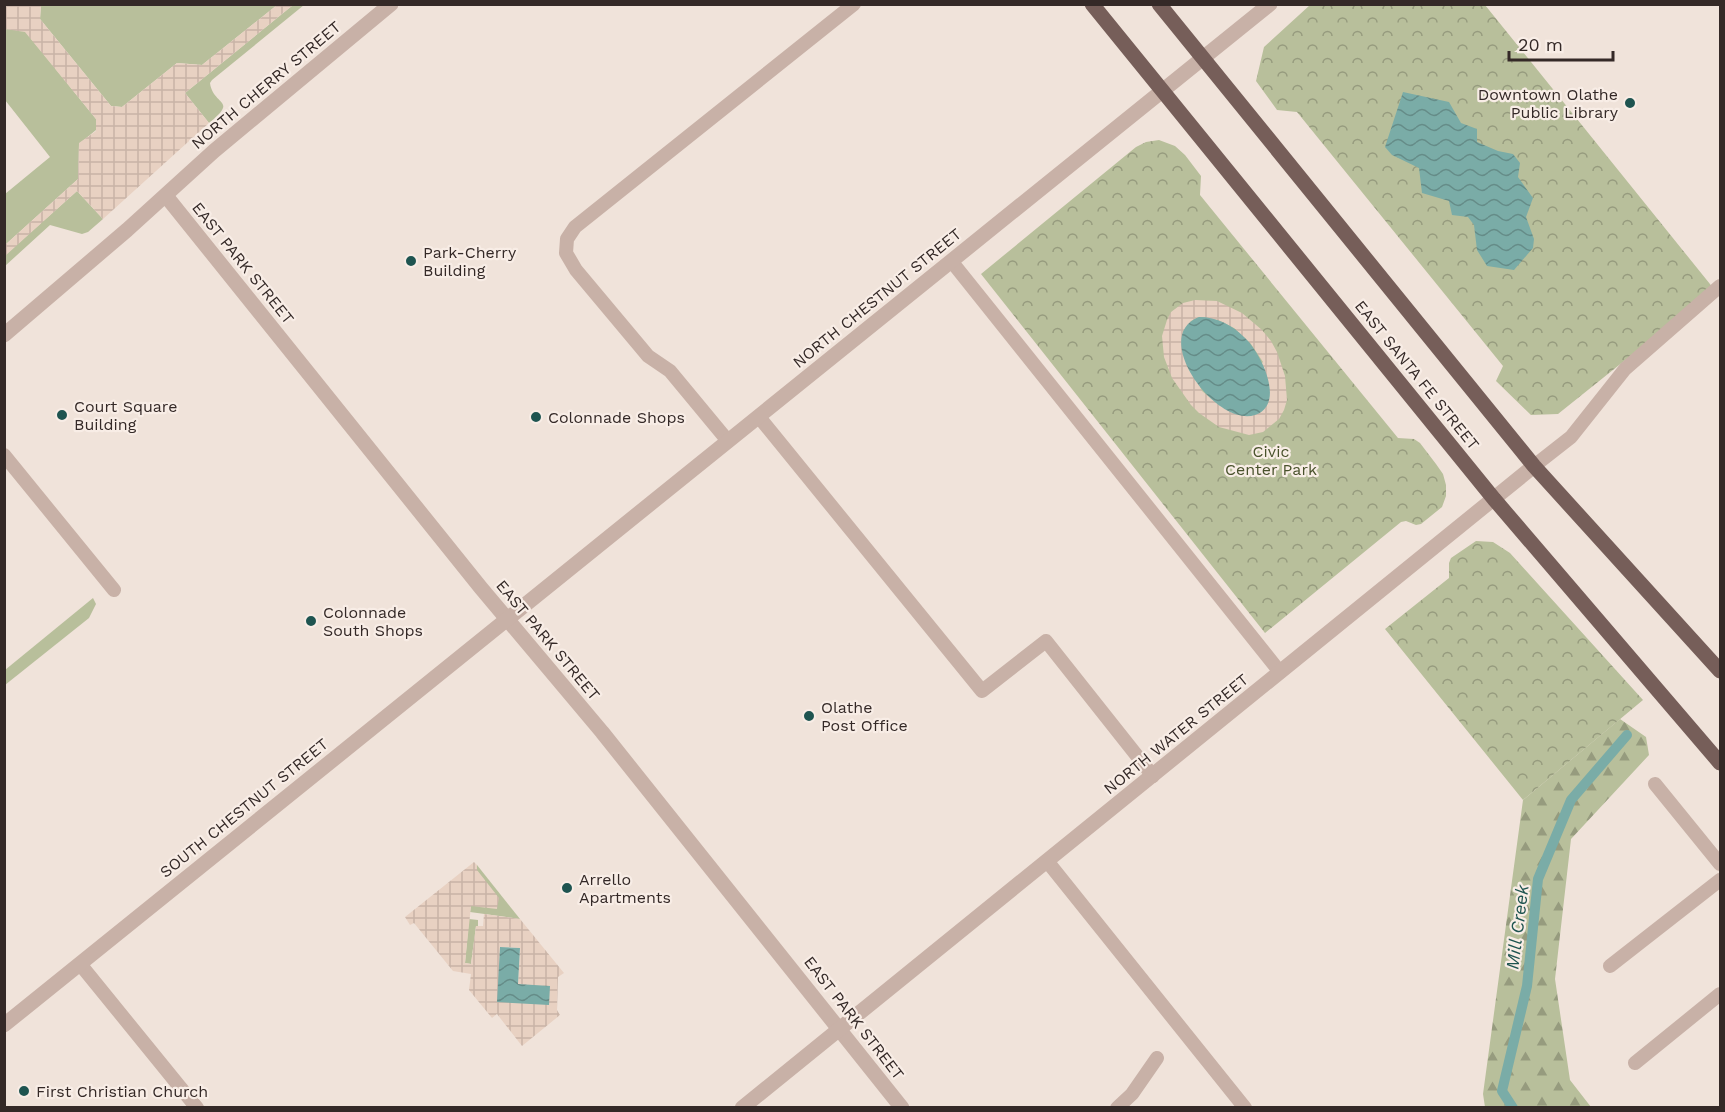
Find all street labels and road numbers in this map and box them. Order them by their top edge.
street label: NORTH CHERRY STREET [188,17,345,153]
street label: EAST PARK STREET [188,198,298,328]
street label: NORTH CHESTNUT STREET [789,224,965,372]
street label: EAST SANTA FE STREET [1351,296,1483,454]
street label: EAST PARK STREET [492,576,604,704]
street label: NORTH WATER STREET [1100,670,1252,798]
street label: SOUTH CHESTNUT STREET [156,734,332,882]
street label: EAST PARK STREET [800,953,908,1084]

